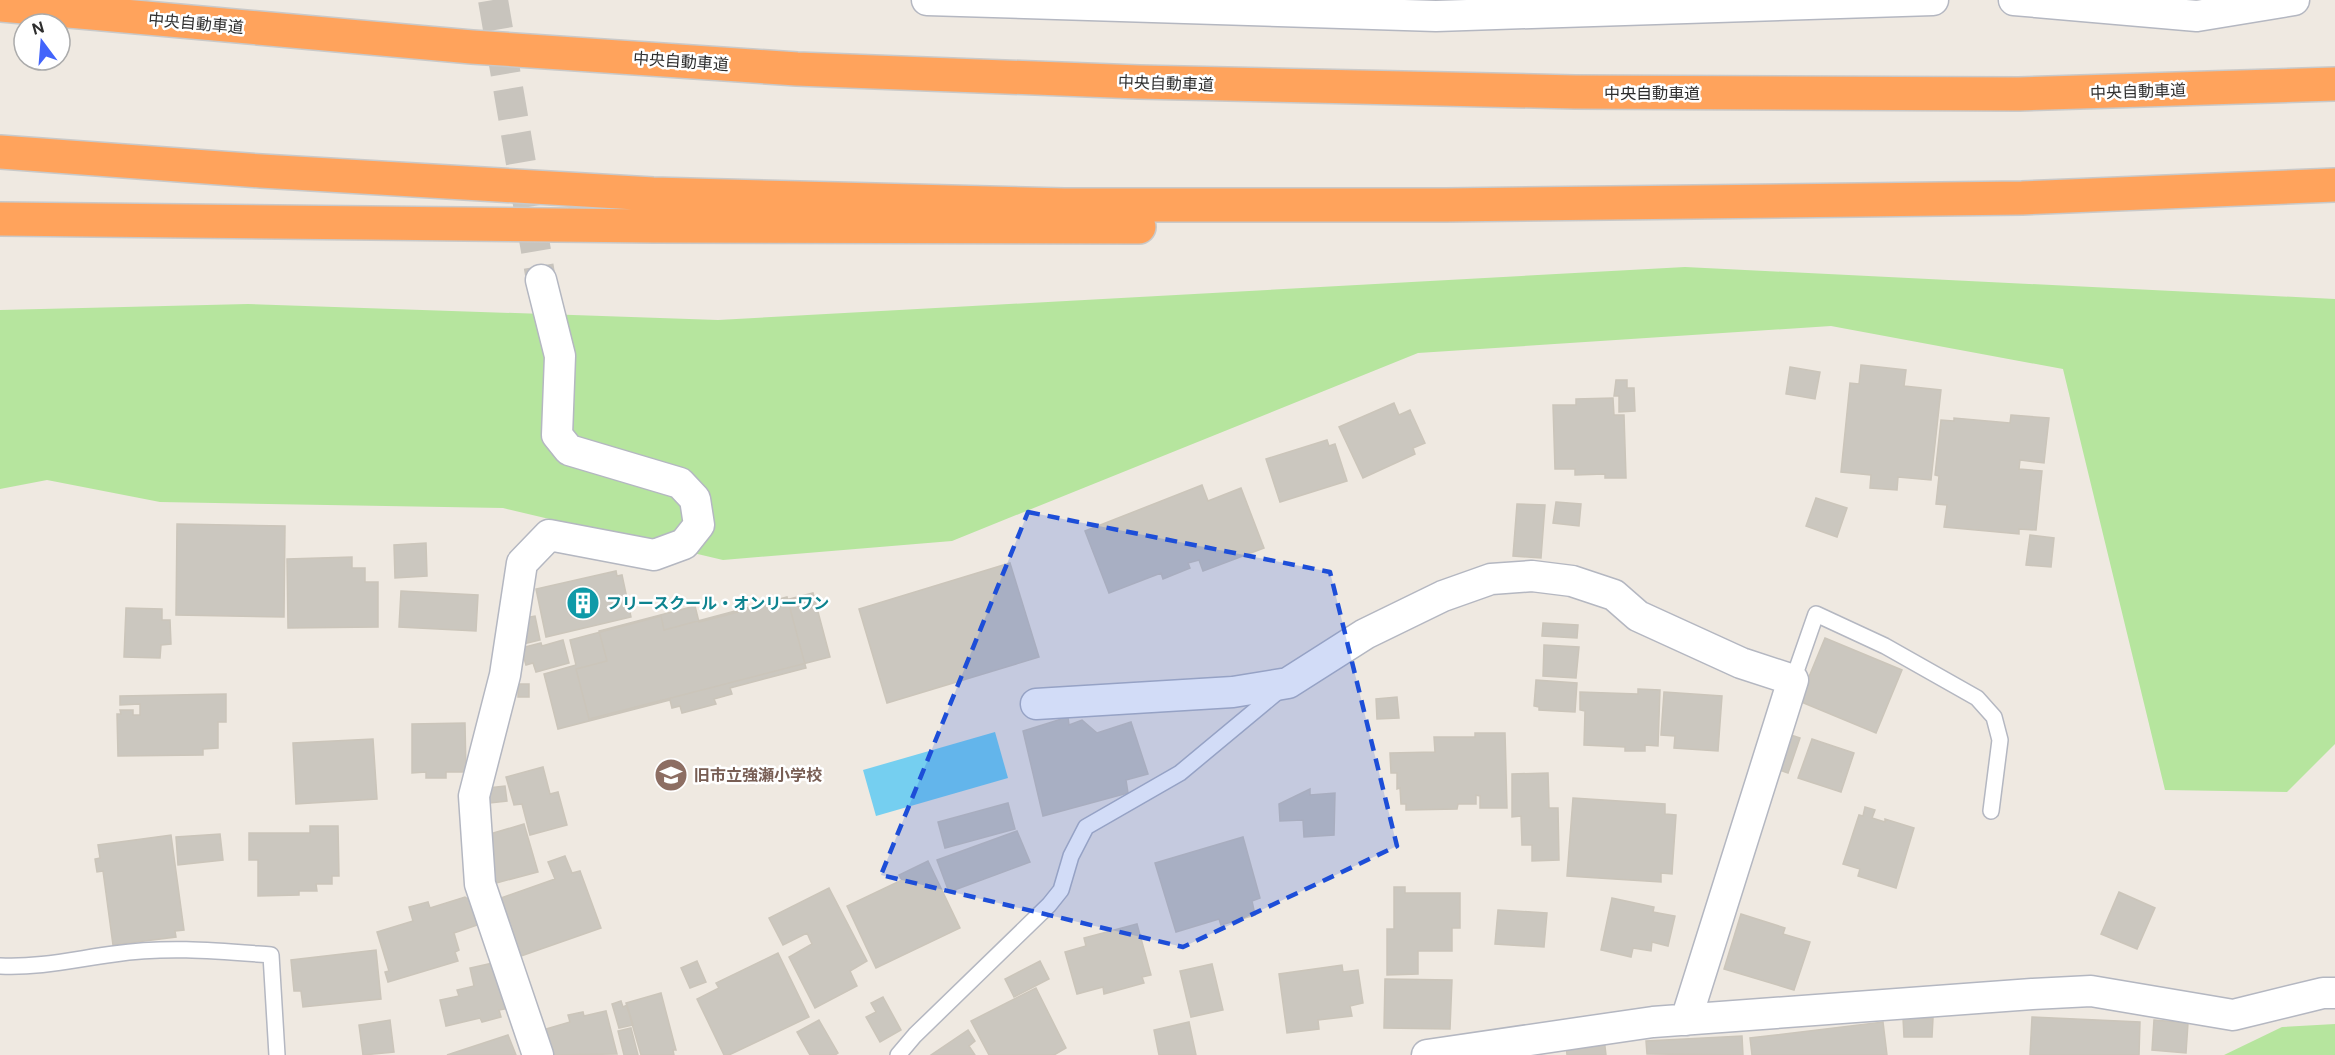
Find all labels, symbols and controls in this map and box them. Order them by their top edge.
street label: 中央自動車道 [147,9,245,38]
north arrow [12,12,72,72]
text: N [29,16,47,40]
street label: 中央自動車道 [632,48,730,75]
street label: 中央自動車道 [1118,71,1214,96]
street label: 中央自動車道 [2090,79,2186,104]
street label: 中央自動車道 [1604,83,1700,104]
building icon: フリースクール・オンリーワン [565,585,601,621]
place label: フリースクール・オンリーワン [606,593,829,614]
school or university icon: 旧市立強瀬小学校 [653,757,689,793]
place label: 旧市立強瀬小学校 [694,765,822,786]

